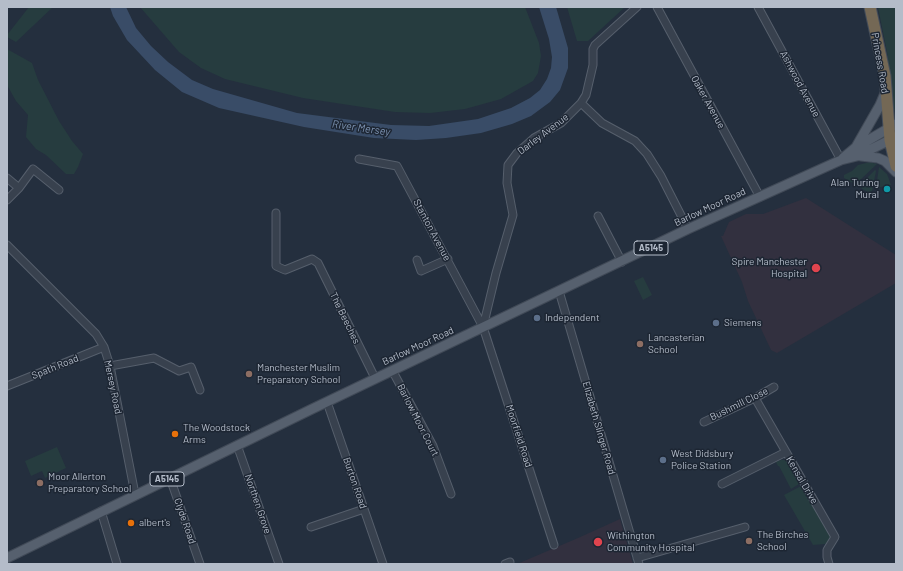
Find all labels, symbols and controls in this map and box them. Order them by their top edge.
street label: Princess Road [869,32,891,94]
street label: Ashwood Avenue [777,49,823,119]
street label: Oaker Avenue [688,73,728,131]
street label: Darley Avenue [515,111,571,157]
water label: River Mersey [331,117,391,139]
place label: Alan Turing Mural [831,177,879,200]
marker: Alan Turing Mural [882,184,892,194]
street label: Barlow Moor Road [672,185,748,229]
street label: Stanton Avenue [411,197,453,263]
road number: A5145 [634,241,668,255]
place label: Spire Manchester Hospital [732,256,807,280]
marker: Spire Manchester Hospital [810,262,822,274]
street label: The Beeches [327,290,363,346]
place label: Independent [545,312,600,324]
marker: Independent [532,313,542,323]
place label: Siemens [724,317,761,329]
marker: Siemens [711,318,721,328]
street label: Barlow Moor Road [380,324,456,368]
place label: Lancasterian School [648,332,705,356]
marker: Lancasterian School [635,339,645,349]
street label: Spath Road [30,352,80,382]
street label: Mersey Road [101,359,125,415]
place label: Manchester Muslim Preparatory School [257,362,340,386]
marker: Manchester Muslim Preparatory School [244,369,254,379]
street label: Elizabeth Slinger Road [580,380,618,476]
street label: Barlow Moor Court [395,382,441,458]
street label: Bushmill Close [708,385,770,423]
street label: Moorfield Road [503,403,535,469]
place label: The Woodstock Arms [183,422,250,446]
marker: The Woodstock Arms [170,429,180,439]
place label: West Didsbury Police Station [671,448,733,472]
street label: Kensal Drive [784,454,820,506]
marker: West Didsbury Police Station [658,455,668,465]
street label: Burton Road [341,456,369,510]
place label: Moor Allerton Preparatory School [48,471,131,494]
road number: A5145 [150,472,184,486]
street label: Northen Grove [242,472,274,536]
marker: Moor Allerton Preparatory School [35,478,45,488]
street label: Clyde Road [172,496,198,546]
place label: albert's [139,517,170,529]
marker: albert's [126,518,136,528]
place label: The Birches School [757,529,808,552]
place label: Withington Community Hospital [607,530,695,554]
marker: Withington Community Hospital [592,536,604,548]
marker: The Birches School [744,536,754,546]

